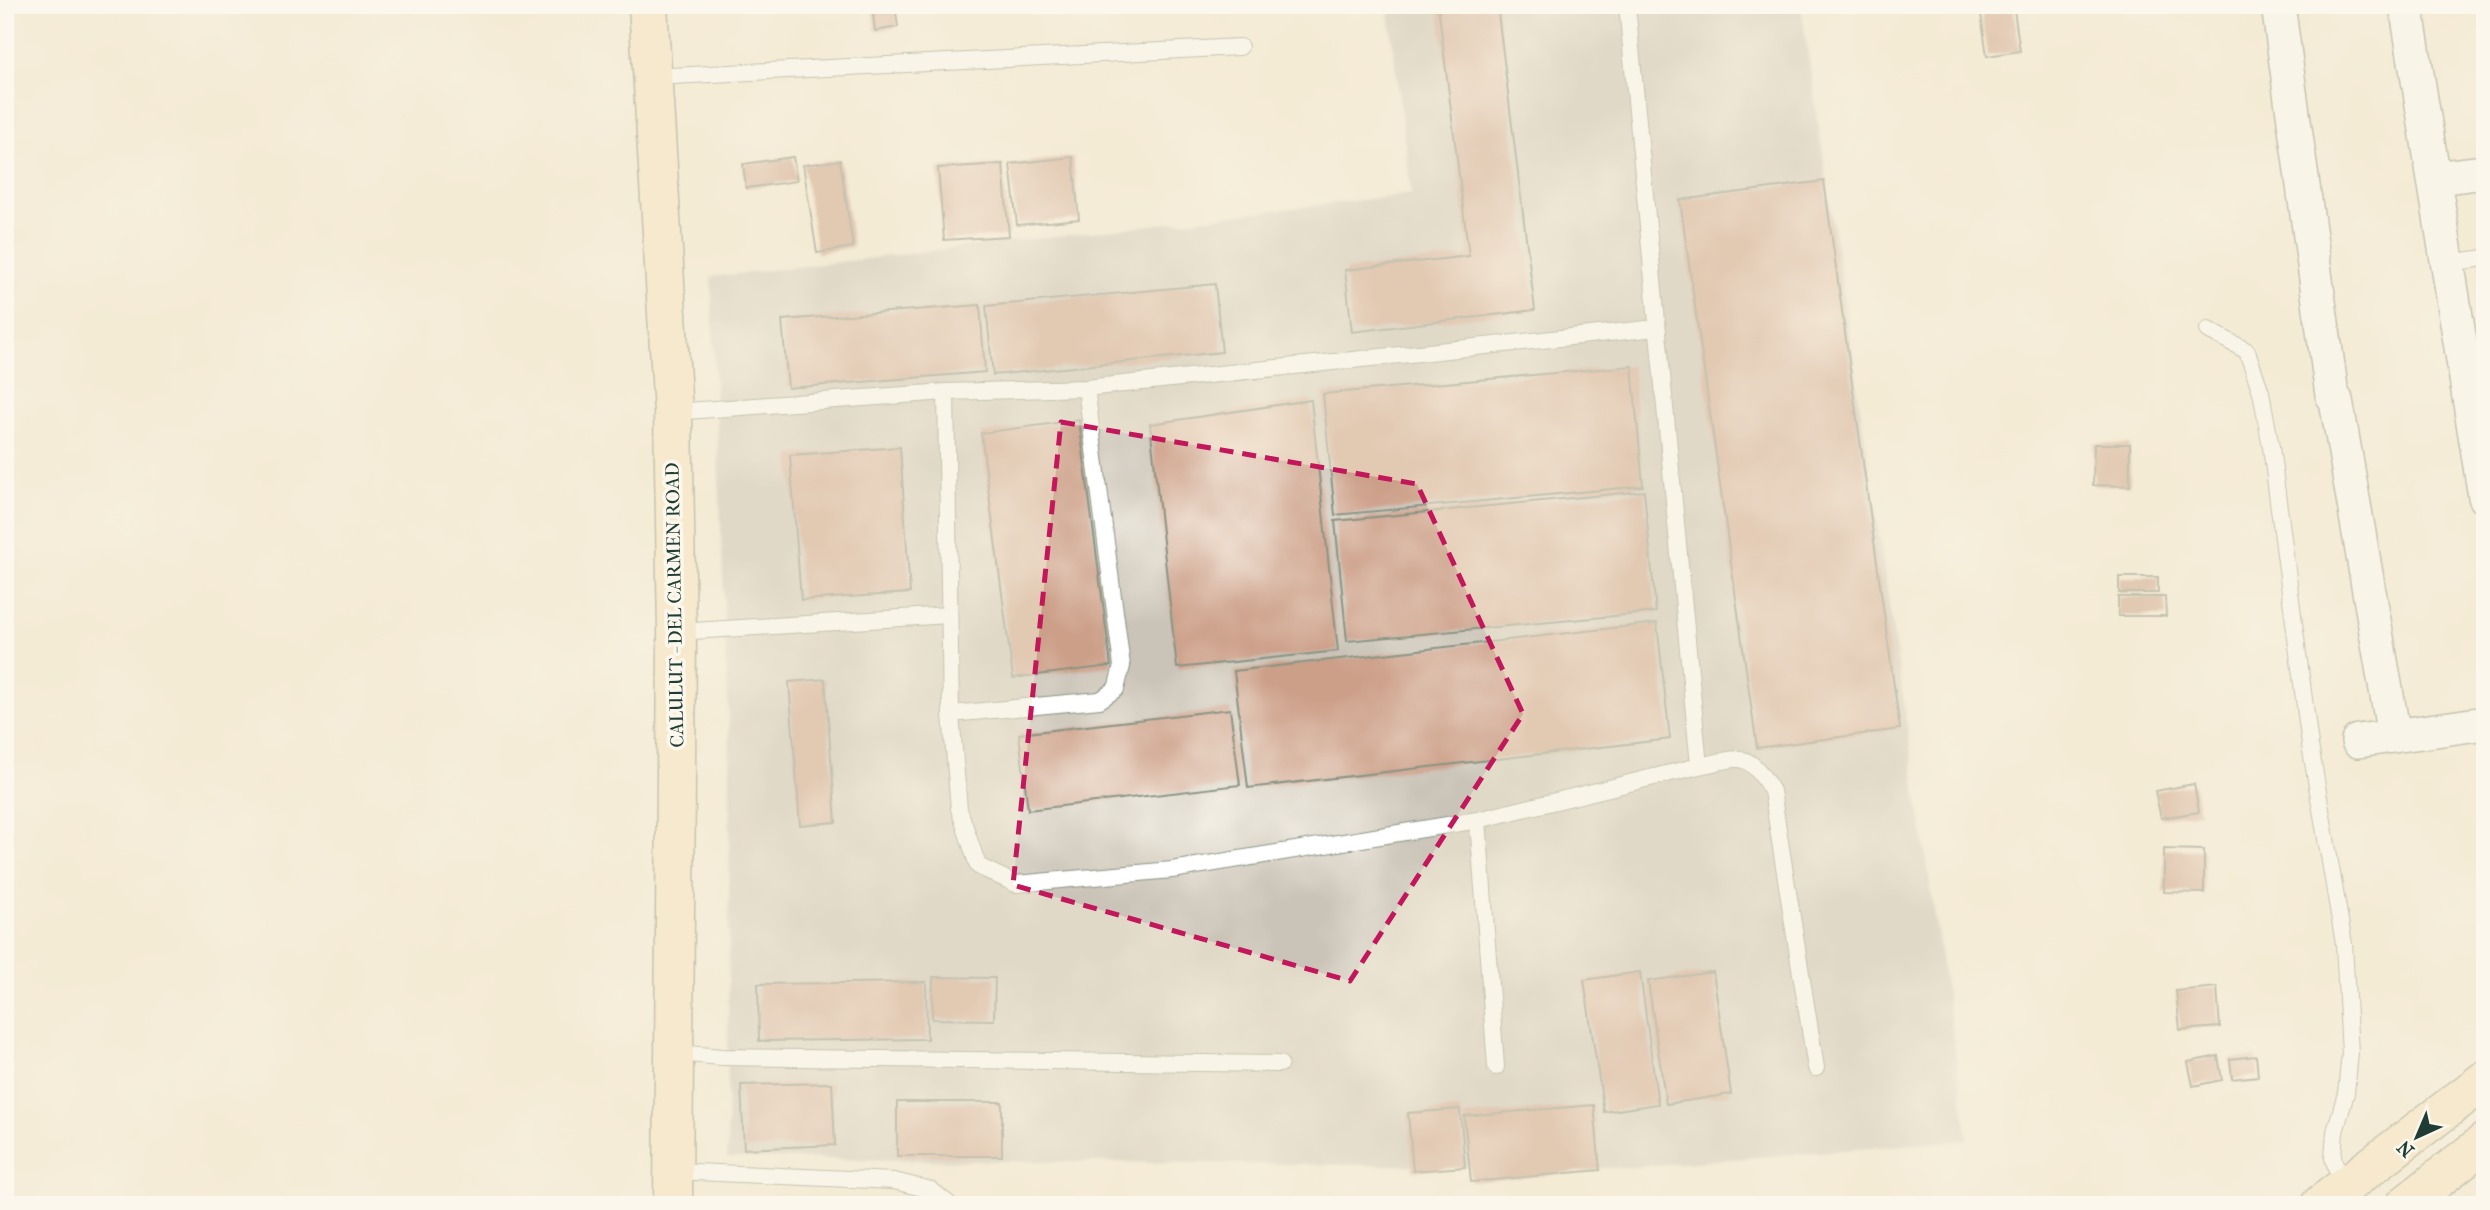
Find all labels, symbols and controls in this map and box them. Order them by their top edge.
street label: CALULUT - DEL CARMEN ROAD [662,462,688,748]
north arrow [2382,1102,2452,1172]
text: N [2393,1135,2419,1161]

